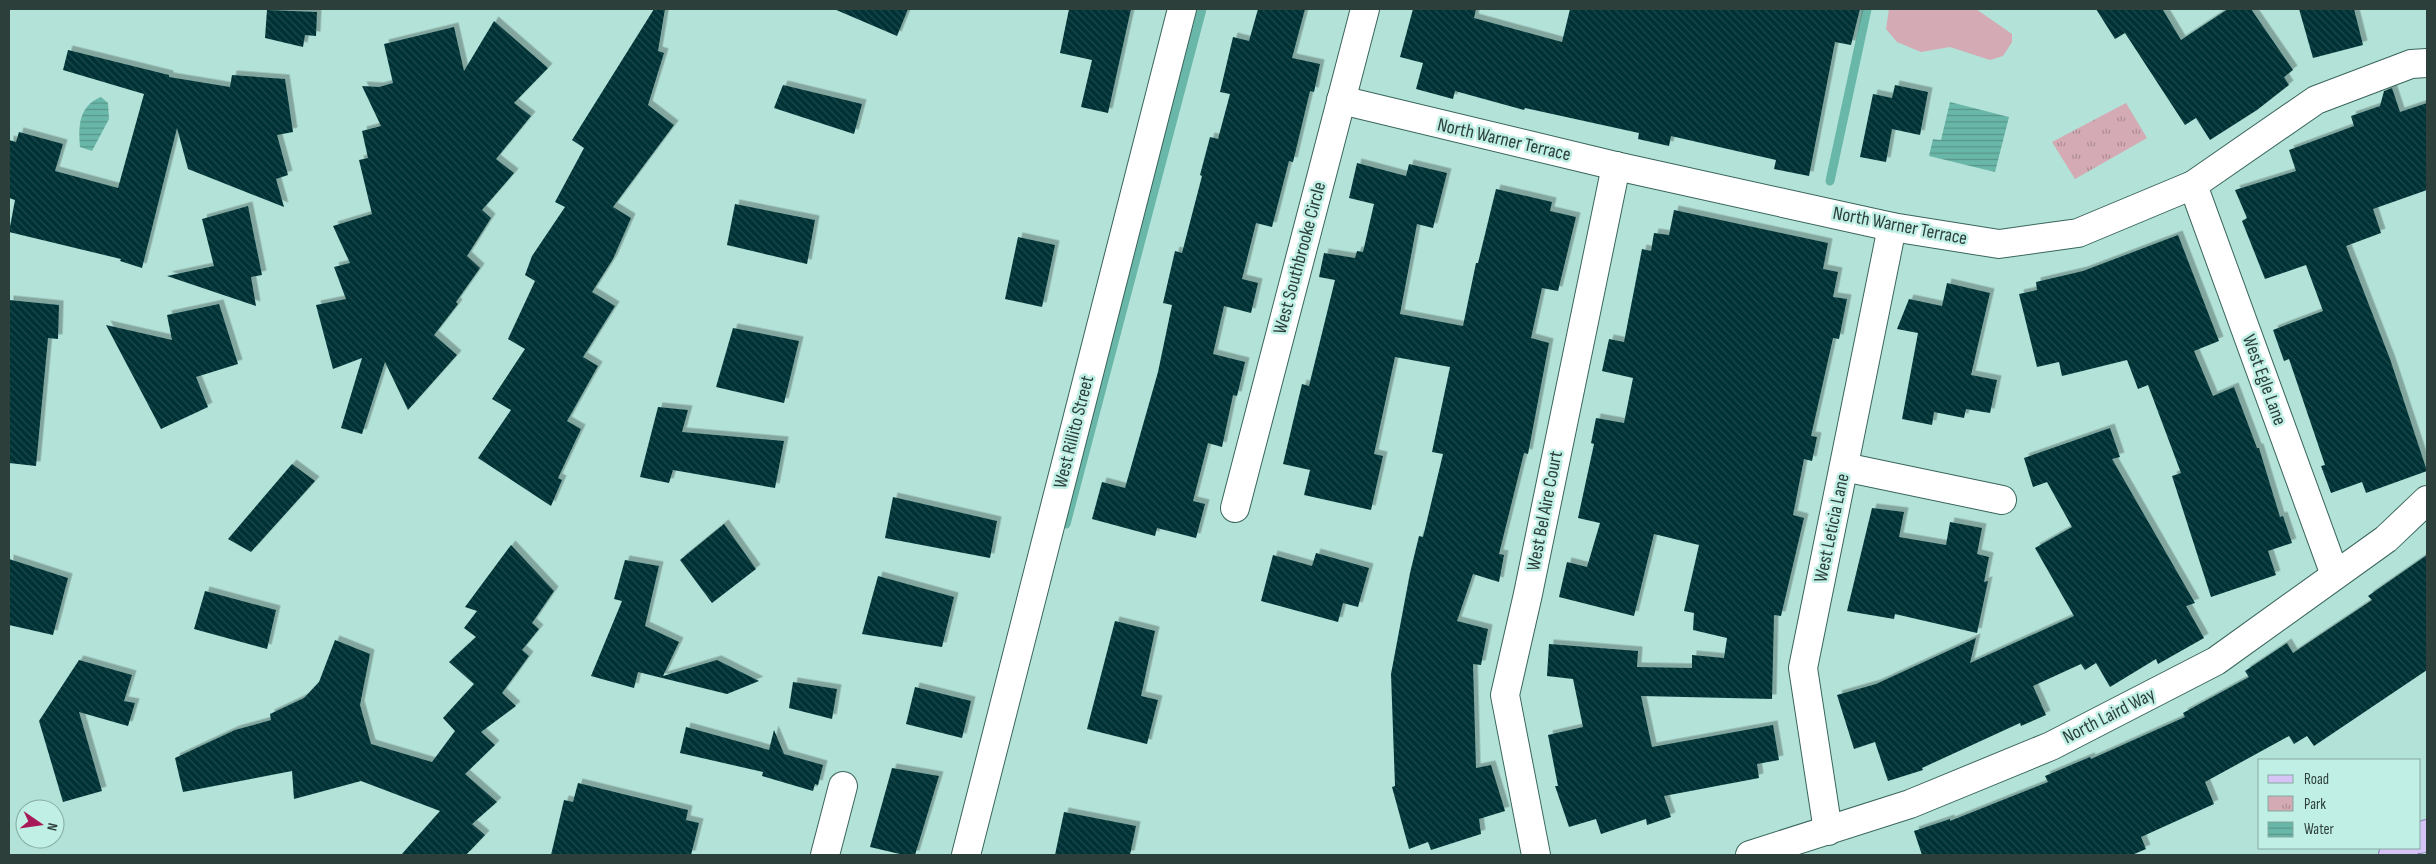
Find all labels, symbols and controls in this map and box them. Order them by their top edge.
street label: North Warner Terrace [1435,113,1573,167]
street label: West Southbrooke Circle [1269,180,1331,336]
street label: North Warner Terrace [1831,202,1969,250]
street label: West Egle Lane [2237,331,2291,429]
street label: West Rillito Street [1049,373,1099,491]
street label: West Bel Aire Court [1522,449,1568,573]
street label: West Leticia Lane [1809,471,1855,585]
street label: North Laird Way [2059,683,2160,749]
legend [2258,759,2421,849]
text: Road [2304,770,2329,789]
text: Park [2304,795,2326,814]
north arrow [15,799,65,849]
text: Water [2304,820,2335,839]
text: N [43,821,61,832]

